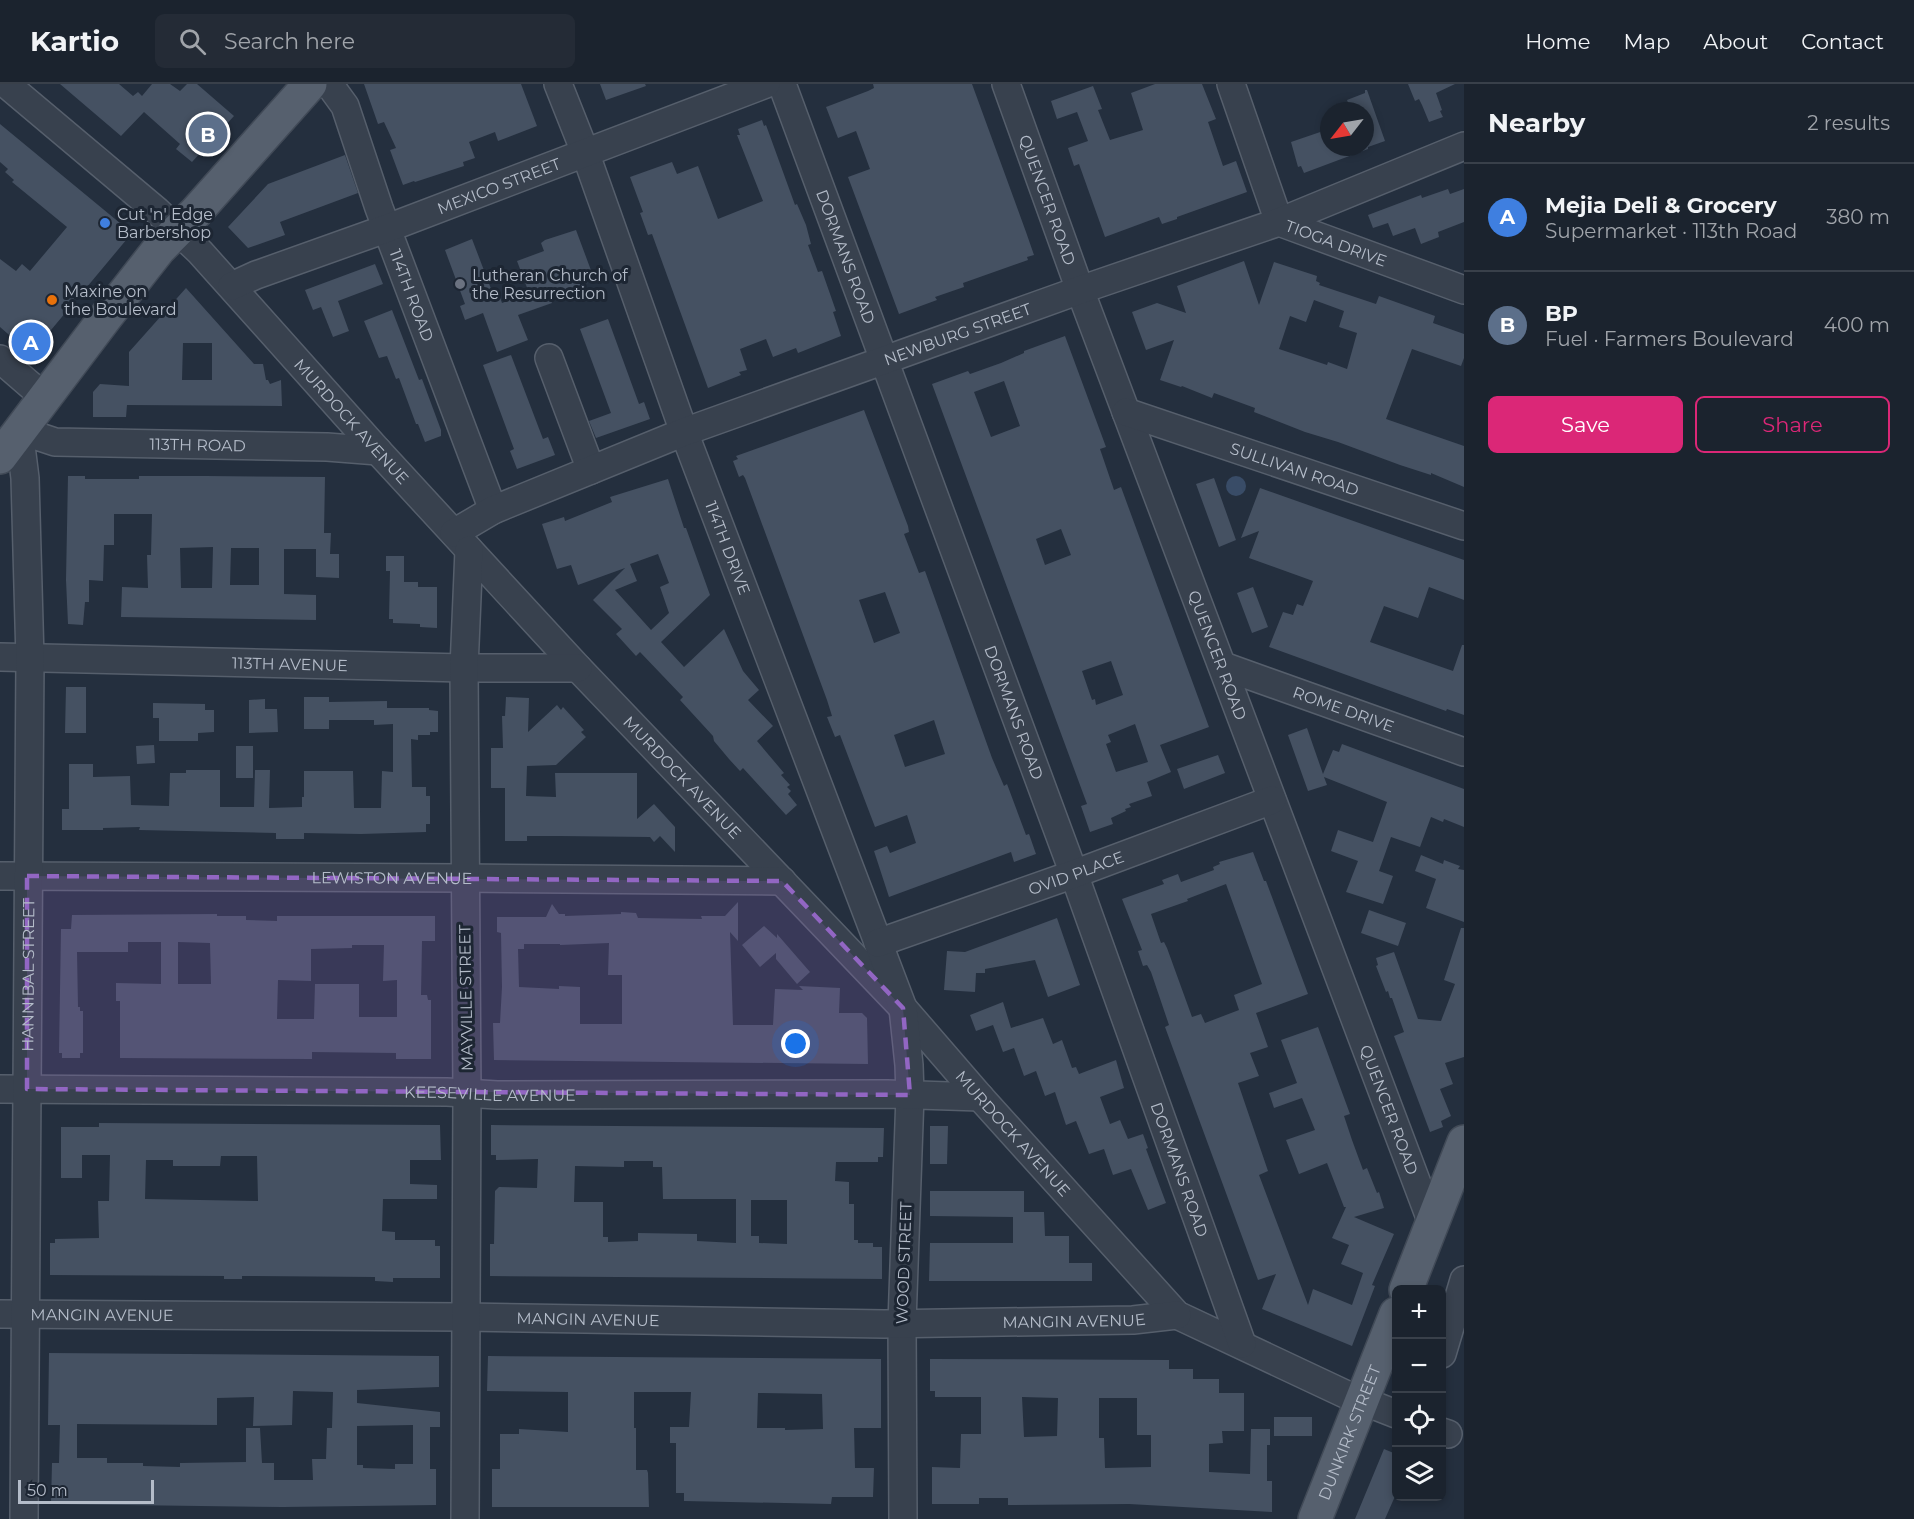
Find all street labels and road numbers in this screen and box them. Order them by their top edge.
street label: QUENCER ROAD [1015,132,1080,268]
street label: MEXICO STREET [434,153,564,218]
street label: DORMANS ROAD [812,187,879,326]
street label: TIOGA DRIVE [1283,216,1389,270]
street label: 114TH ROAD [386,246,438,344]
street label: NEWBURG STREET [881,299,1034,369]
street label: MURDOCK AVENUE [290,355,413,488]
street label: 113TH ROAD [149,434,246,455]
street label: SULLIVAN ROAD [1228,438,1362,499]
street label: 114TH DRIVE [702,498,754,597]
street label: QUENCER ROAD [1185,587,1251,723]
street label: DORMANS ROAD [981,643,1048,782]
street label: 113TH AVENUE [232,653,348,675]
street label: ROME DRIVE [1290,682,1397,736]
street label: MURDOCK AVENUE [620,712,745,842]
street label: OVID PLACE [1026,847,1126,899]
street label: LEWISTON AVENUE [312,868,472,888]
street label: HANNIBAL STREET [18,897,38,1052]
street label: MAYVILLE STREET [455,924,477,1071]
street label: QUENCER ROAD [1356,1042,1422,1177]
street label: MURDOCK AVENUE [952,1067,1074,1200]
street label: KEESEVILLE AVENUE [404,1082,576,1105]
street label: DORMANS ROAD [1147,1100,1212,1239]
street label: WOOD STREET [892,1201,916,1325]
street label: MANGIN AVENUE [30,1305,174,1325]
street label: MANGIN AVENUE [516,1308,660,1330]
street label: MANGIN AVENUE [1002,1309,1146,1332]
street label: DUNKIRK STREET [1314,1362,1385,1503]

